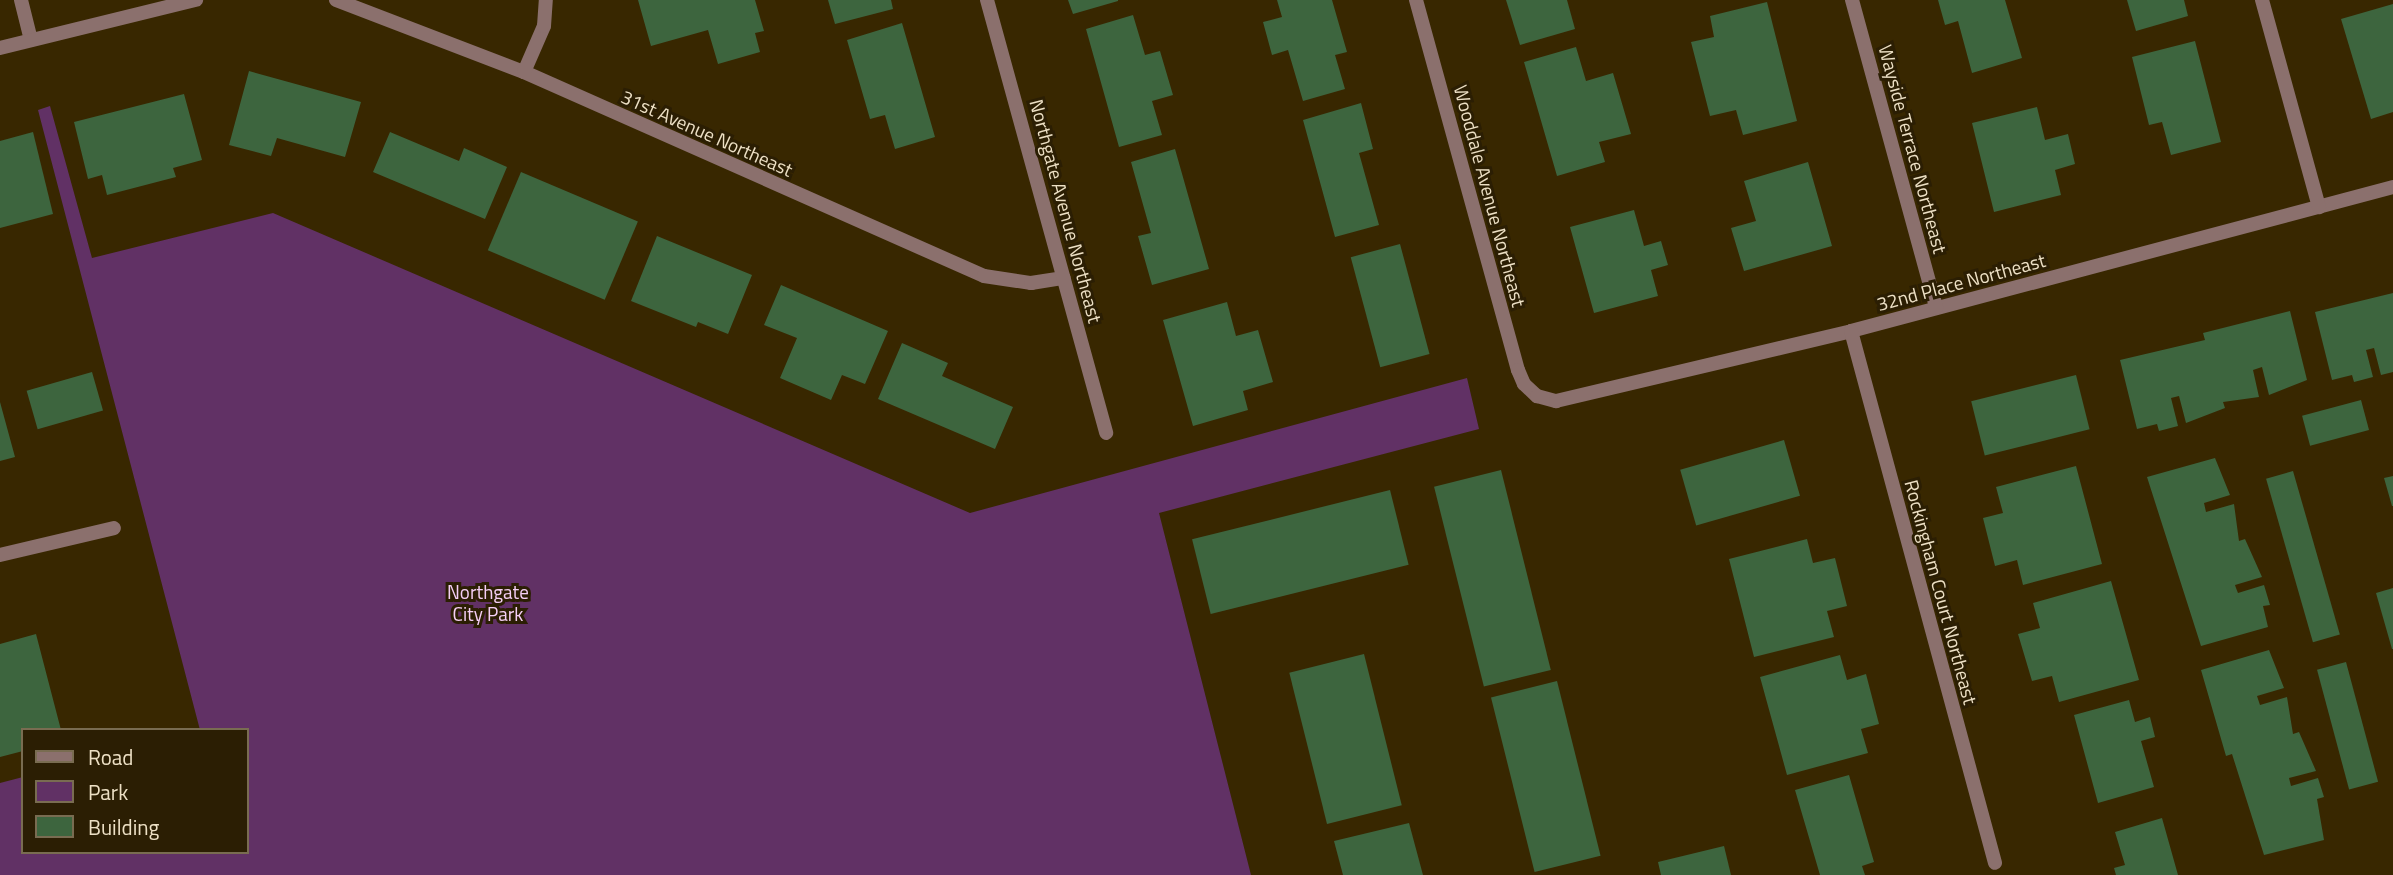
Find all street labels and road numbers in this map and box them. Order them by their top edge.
street label: Wayside Terrace Northeast [1874,42,1952,256]
street label: Wooddale Avenue Northeast [1449,83,1531,309]
street label: 31st Avenue Northeast [618,85,796,181]
street label: Northgate Avenue Northeast [1025,97,1107,325]
street label: 32nd Place Northeast [1874,249,2048,315]
street label: Rockingham Court Northeast [1900,477,1982,707]

